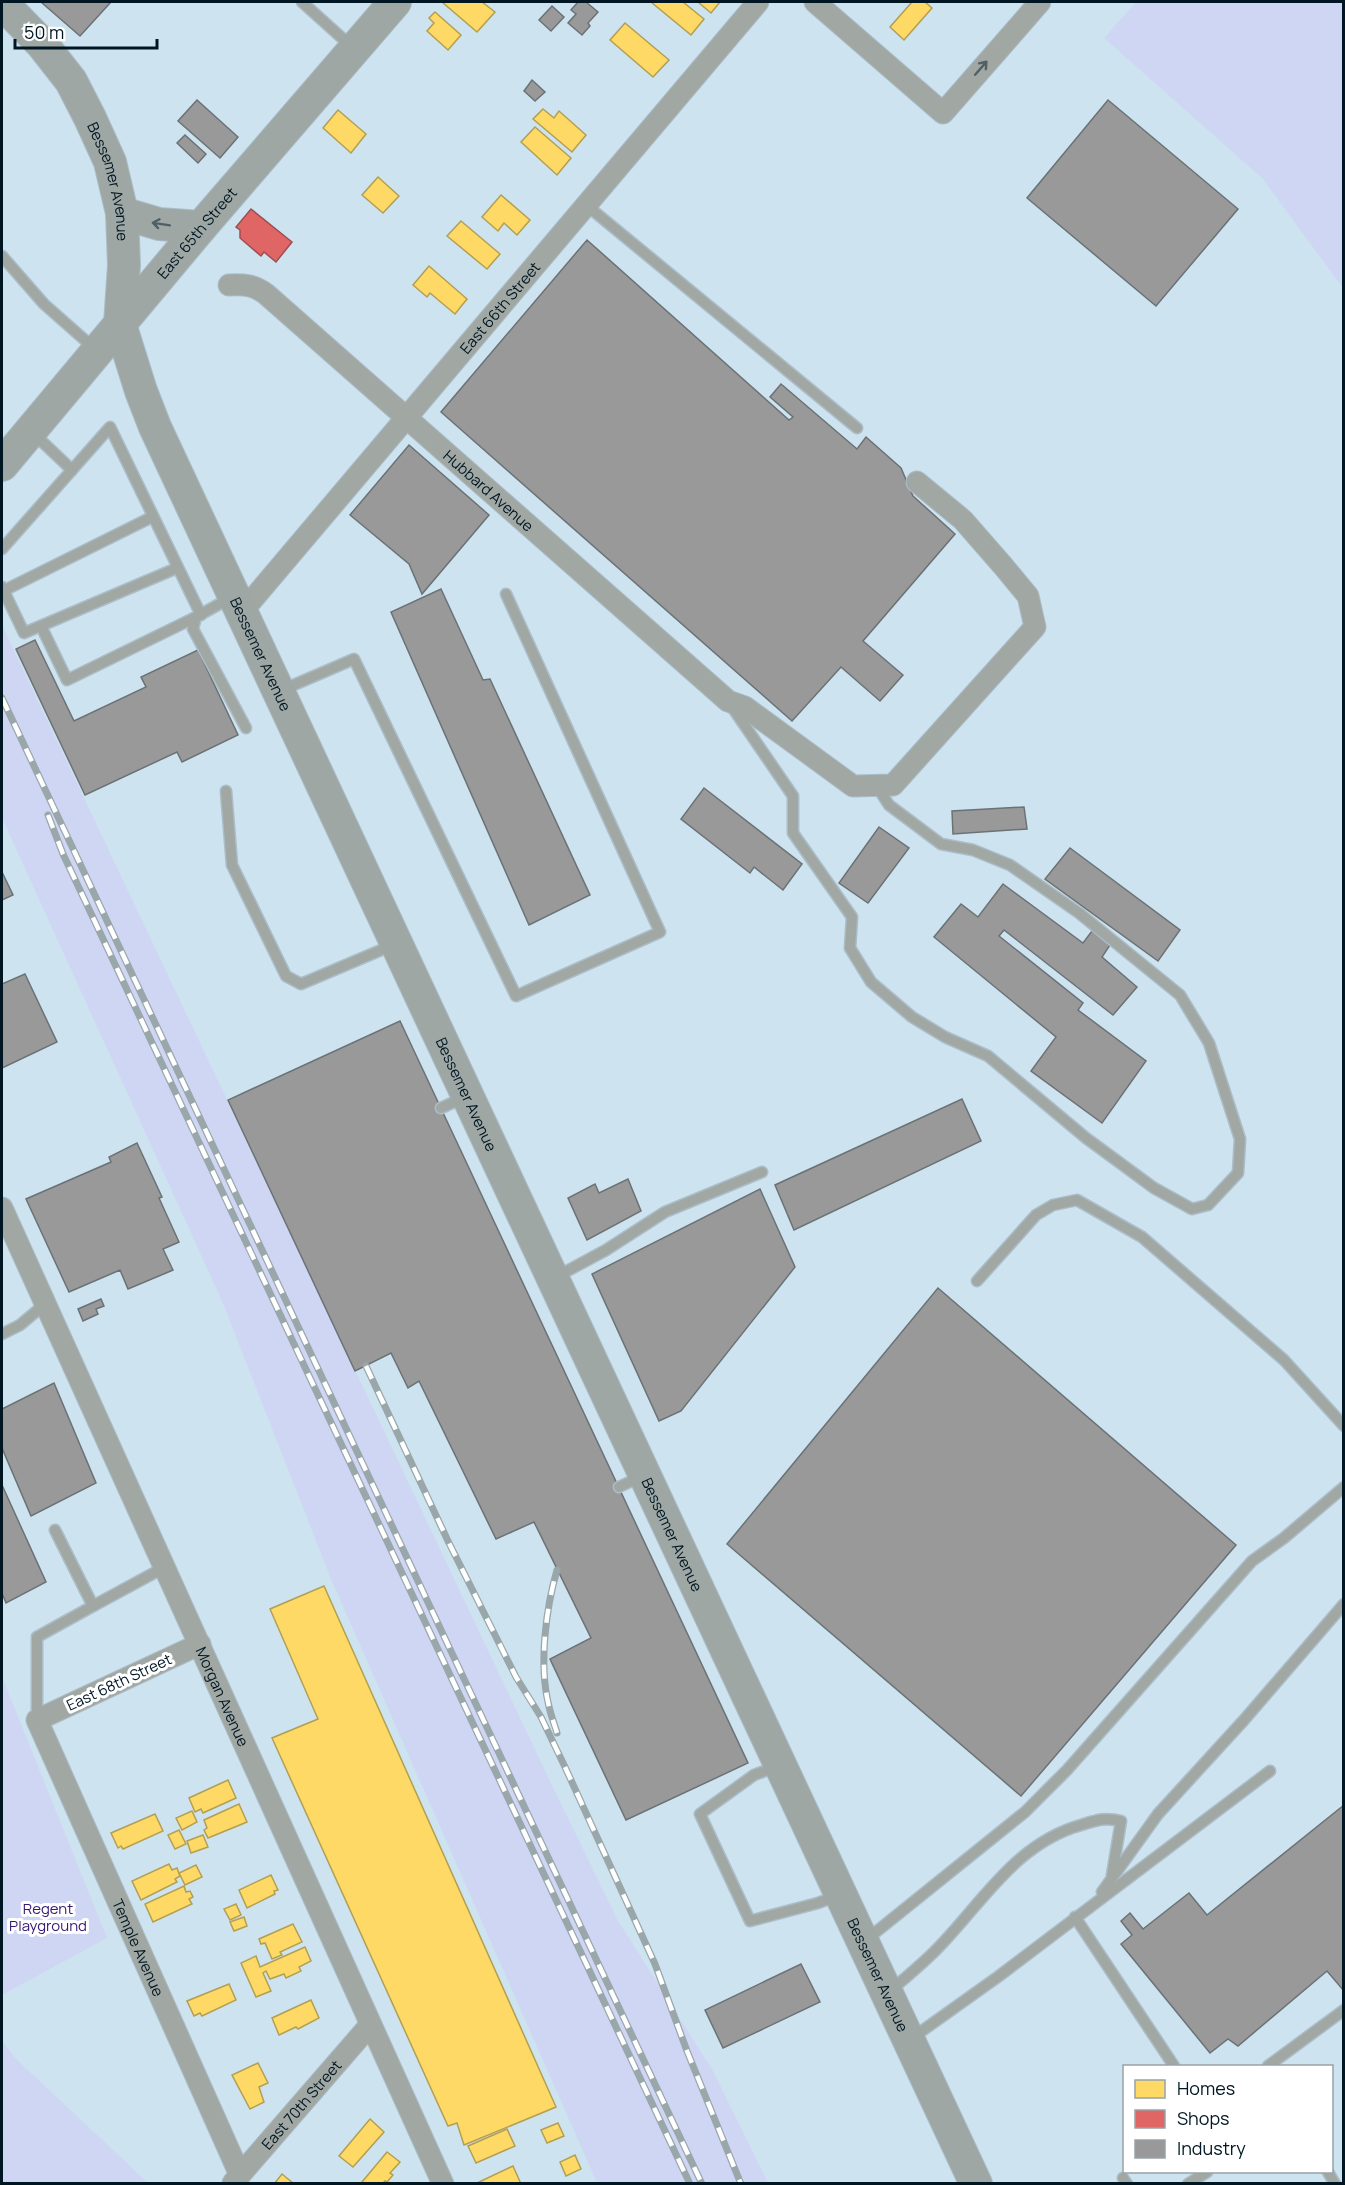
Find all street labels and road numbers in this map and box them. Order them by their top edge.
street label: Bessemer Avenue [83,119,134,242]
street label: East 65th Street [152,183,241,283]
street label: East 66th Street [455,257,545,358]
street label: Hubbard Avenue [439,445,539,536]
street label: Bessemer Avenue [225,593,297,714]
street label: Bessemer Avenue [431,1034,502,1155]
street label: Bessemer Avenue [637,1474,708,1595]
street label: Morgan Avenue [191,1643,254,1750]
street label: East 68th Street [63,1648,175,1716]
street label: Temple Avenue [108,1895,170,2000]
street label: Bessemer Avenue [843,1914,914,2035]
street label: East 70th Street [256,2055,346,2154]

